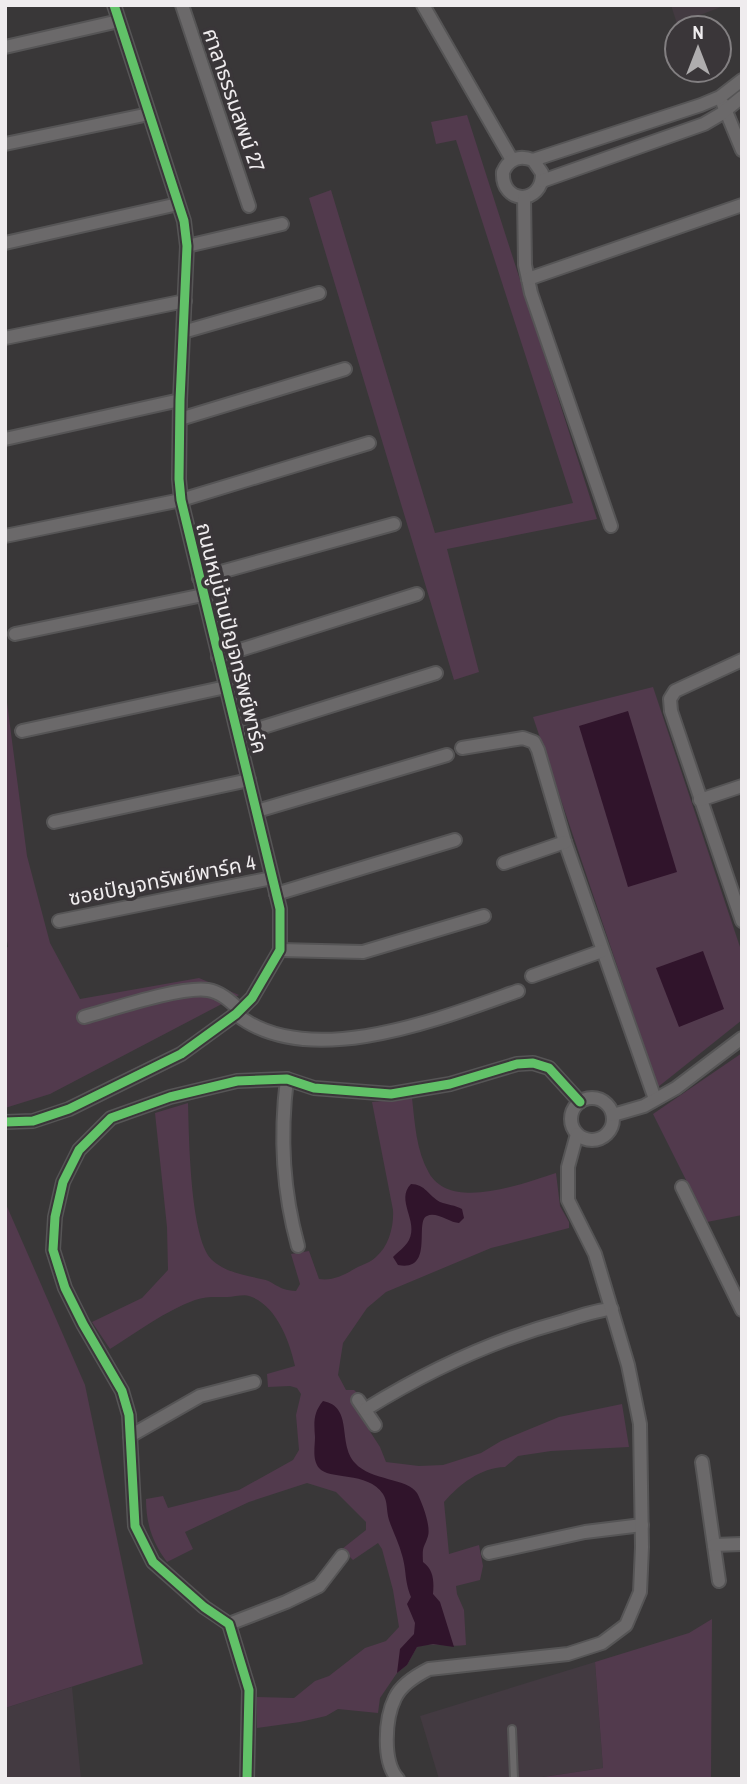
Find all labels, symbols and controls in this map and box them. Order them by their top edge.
north arrow [663,14,733,84]
text: N [692,19,704,45]
street label: ศาลาธรรมสพน์ 27 [196,24,272,176]
street label: ถนนหมู่บ้านปัญจทรัพย์พาร์ค [189,519,275,757]
street label: ซอยปัญจทรัพย์พาร์ค 4 [66,848,258,912]

